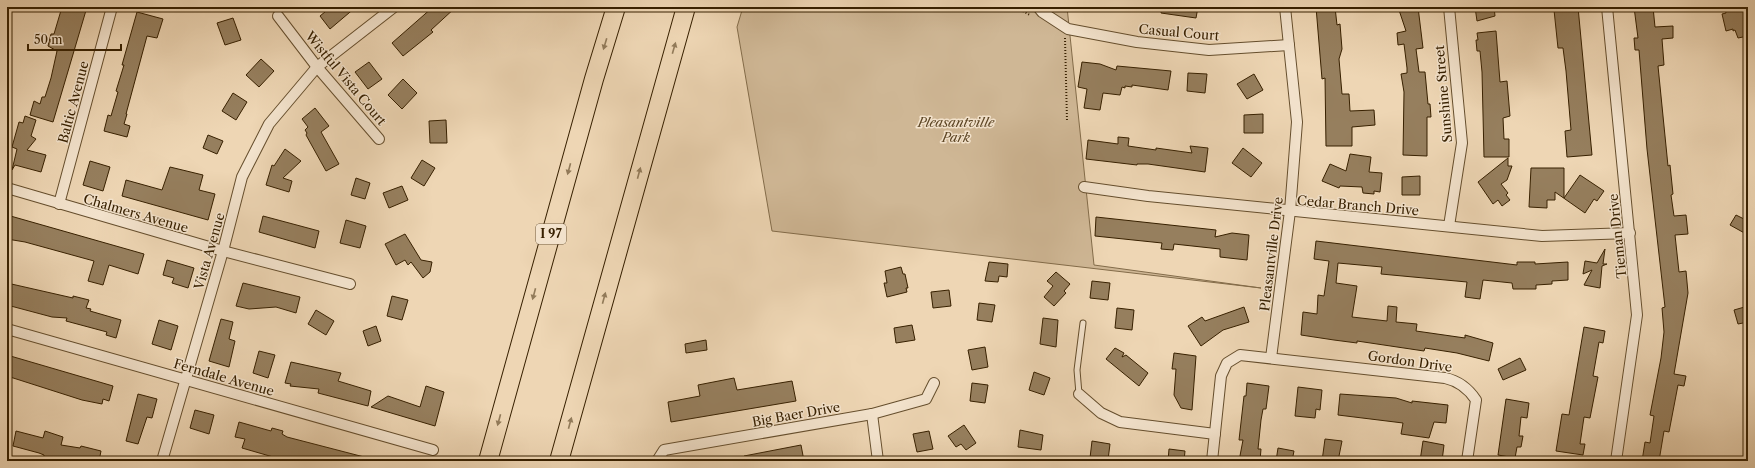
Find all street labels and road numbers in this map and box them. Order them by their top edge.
street label: Casual Court [1138,21,1220,44]
street label: Wistful Vista Court [301,27,390,128]
street label: Sunshine Street [1431,44,1455,143]
street label: Baltic Avenue [54,59,92,145]
street label: Chalmers Avenue [82,190,190,236]
street label: Cedar Branch Drive [1296,192,1420,218]
street label: Tieman Drive [1605,193,1629,279]
street label: Pleasantville Drive [1256,196,1286,312]
street label: Vista Avenue [190,211,228,292]
road number: I 97 [536,224,566,244]
street label: Gordon Drive [1367,347,1453,375]
street label: Ferndale Avenue [172,355,276,399]
street label: Big Baer Drive [751,398,841,430]

